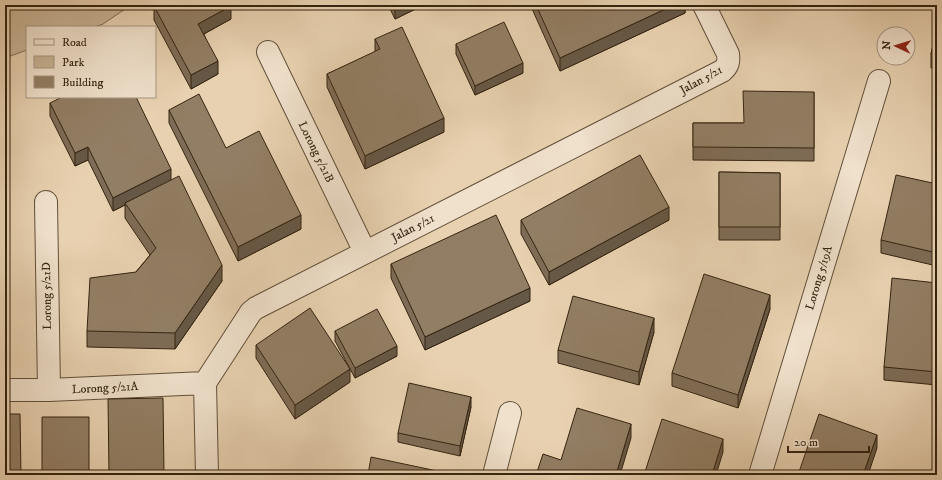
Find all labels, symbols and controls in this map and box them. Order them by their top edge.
legend [26,26,156,98]
north arrow [876,26,916,66]
text: Road [62,35,87,50]
text: N [880,40,894,50]
text: Park [62,55,84,70]
street label: Jalan 5/21 [676,62,725,98]
text: Building [62,75,103,90]
street label: Lorong 5/21B [295,119,337,185]
street label: Jalan 5/21 [388,211,437,246]
street label: Lorong 5/19A [802,244,836,312]
street label: Lorong 5/21D [39,262,55,330]
street label: Lorong 5/21A [71,379,139,397]
scale bar [788,428,869,454]
text: 20 m [794,435,818,450]

